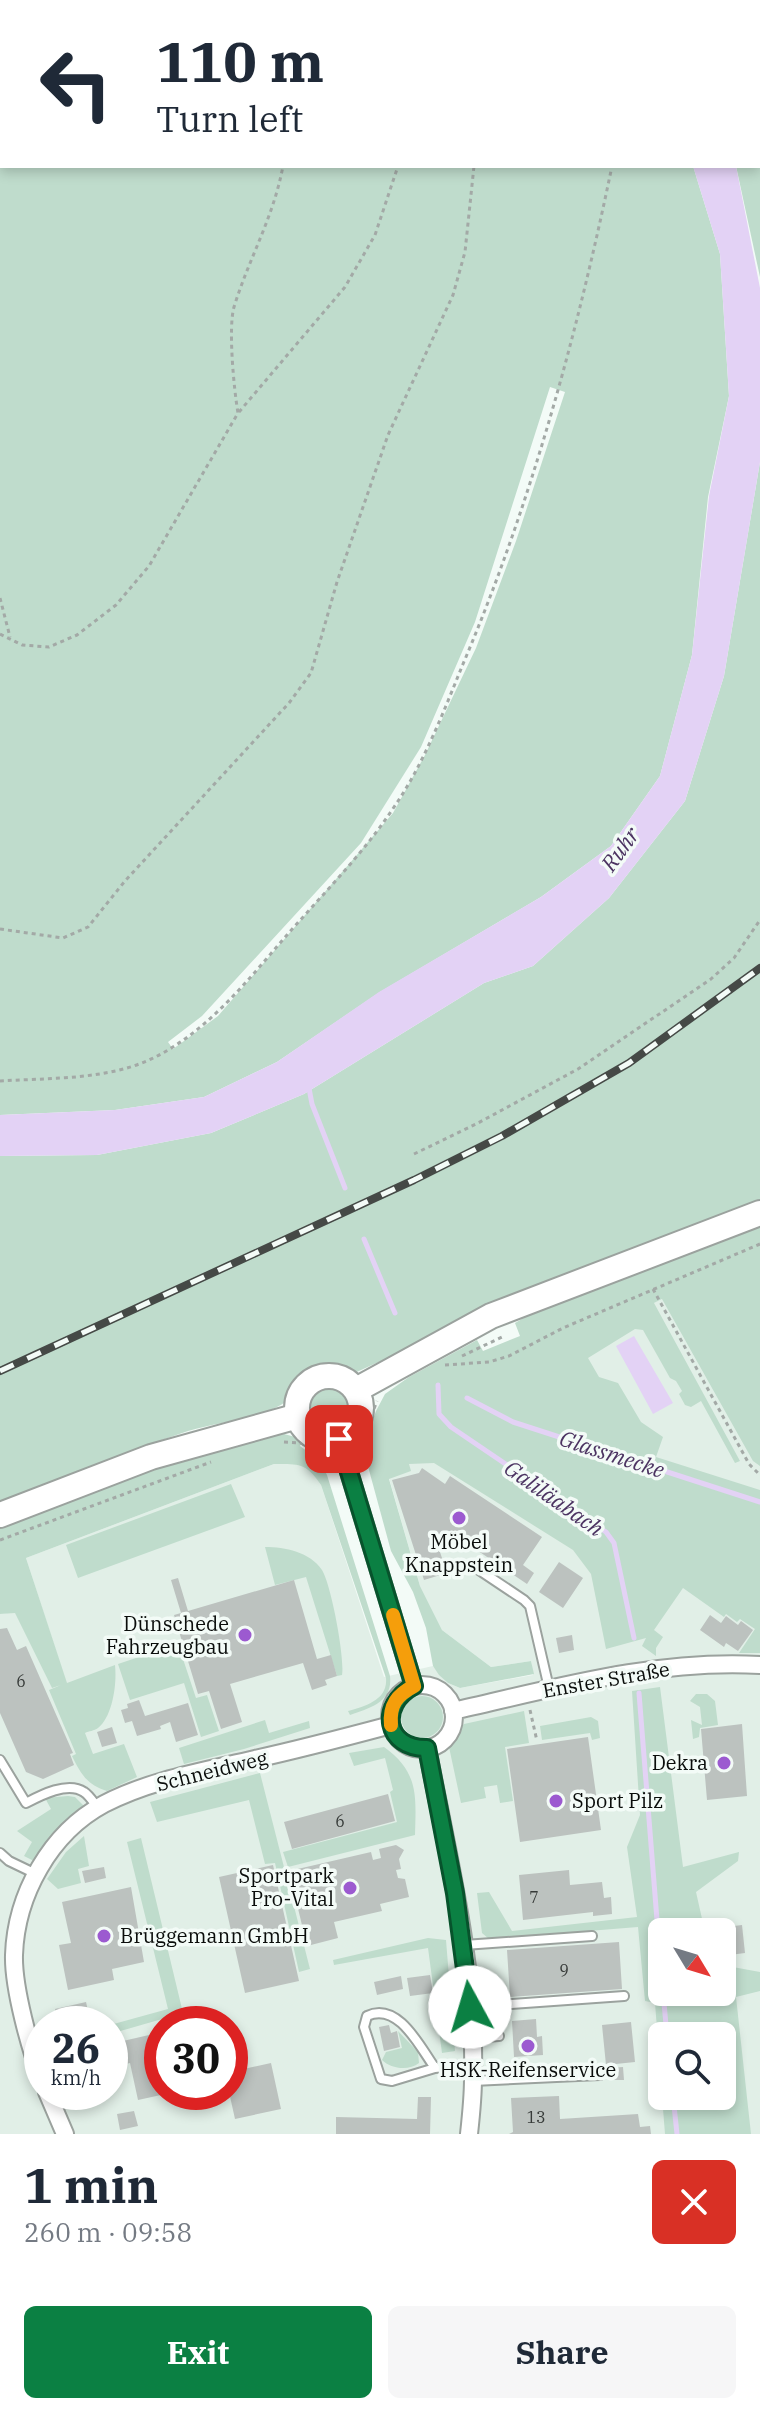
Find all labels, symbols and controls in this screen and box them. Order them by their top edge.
text: 110 m [156,25,324,97]
icon: left [24,32,128,136]
text: Turn left [156,95,303,142]
water label: Ruhr [593,820,646,877]
pin [305,1405,373,1473]
icon: arrive [317,1417,361,1461]
water label: Glassmecke [556,1423,668,1484]
water label: Galiläabach [499,1453,610,1542]
marker: Möbel Knappstein [450,1509,468,1527]
place label: Möbel Knappstein [405,1528,514,1578]
place label: Dünschede Fahrzeugbau [106,1610,229,1660]
marker: Dünschede Fahrzeugbau [236,1626,254,1644]
street label: Enster Straße [540,1655,672,1704]
house number: 6 [16,1671,26,1691]
street label: Schneidweg [154,1744,270,1797]
place label: Dekra [652,1749,708,1776]
marker: Dekra [715,1754,733,1772]
place label: Sport Pilz [572,1787,663,1814]
marker: Sport Pilz [547,1792,565,1810]
house number: 6 [335,1811,345,1831]
place label: Sportpark Pro-Vital [239,1862,334,1912]
marker: Sportpark Pro-Vital [341,1879,359,1897]
house number: 7 [529,1887,539,1907]
north arrow [648,1918,736,2006]
map controls [648,1918,736,2110]
place label: Brüggemann GmbH [120,1922,309,1949]
marker: Brüggemann GmbH [95,1927,113,1945]
house number: 9 [559,1960,569,1980]
position arrow [428,1965,512,2049]
speed limit sign: 30 [144,2006,248,2110]
text: 26 [52,2022,100,2074]
button: search [648,2022,736,2110]
marker: HSK-Reifenservice [519,2037,537,2055]
place label: HSK-Reifenservice [440,2056,616,2083]
text: km/h [51,2064,101,2091]
house number: 13 [526,2107,546,2127]
text: 1 min [24,2154,158,2216]
button: close [652,2160,736,2244]
text: 260 m · 09:58 [24,2215,192,2249]
button: Exit [24,2306,372,2398]
button: Share [388,2306,736,2398]

